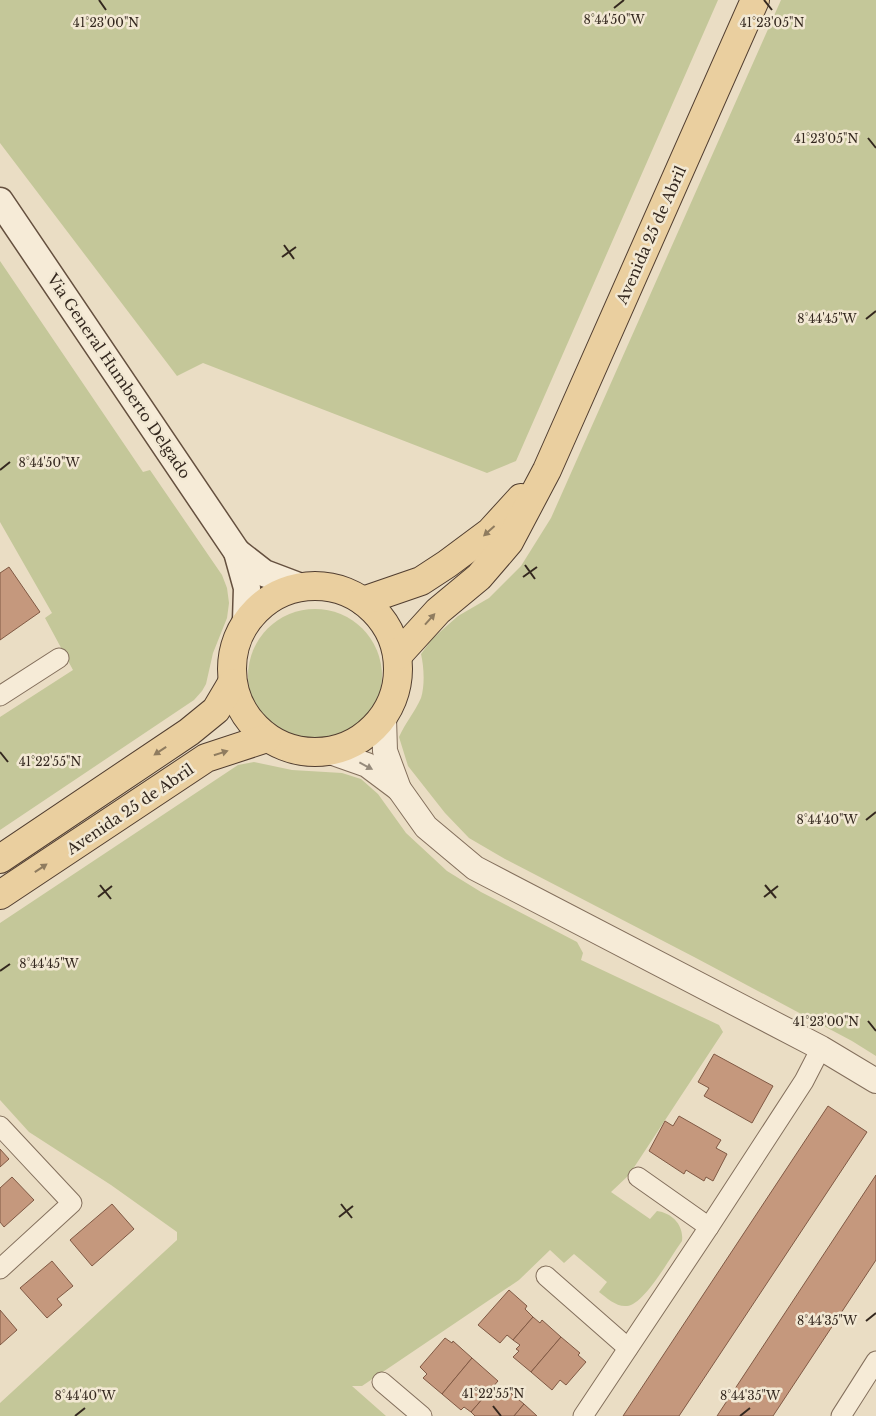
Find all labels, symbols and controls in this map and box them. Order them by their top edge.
text: 8°44'50"W [583,12,645,27]
text: 41°23'00"N [73,15,139,30]
text: 41°23'05"N [740,15,804,30]
text: 41°23'05"N [794,131,858,146]
street label: Avenida 25 de Abril [612,163,690,308]
street label: Via General Humberto Delgado [43,269,195,482]
text: 8°44'45"W [797,311,858,326]
text: 8°44'50"W [18,455,80,470]
one-way arrow [484,525,496,537]
one-way arrow [424,614,436,626]
one-way arrow [153,747,166,756]
one-way arrow [214,748,229,756]
text: 41°22'55"N [19,754,81,769]
street label: Avenida 25 de Abril [62,759,197,859]
one-way arrow [360,762,373,771]
text: 8°44'40"W [796,812,858,827]
one-way arrow [34,863,47,873]
text: 8°44'45"W [19,956,80,971]
text: 41°23'00"N [793,1014,859,1029]
text: 8°44'35"W [797,1313,858,1328]
text: 41°22'55"N [462,1386,524,1401]
text: 8°44'40"W [54,1388,116,1403]
text: 8°44'35"W [720,1388,781,1403]

